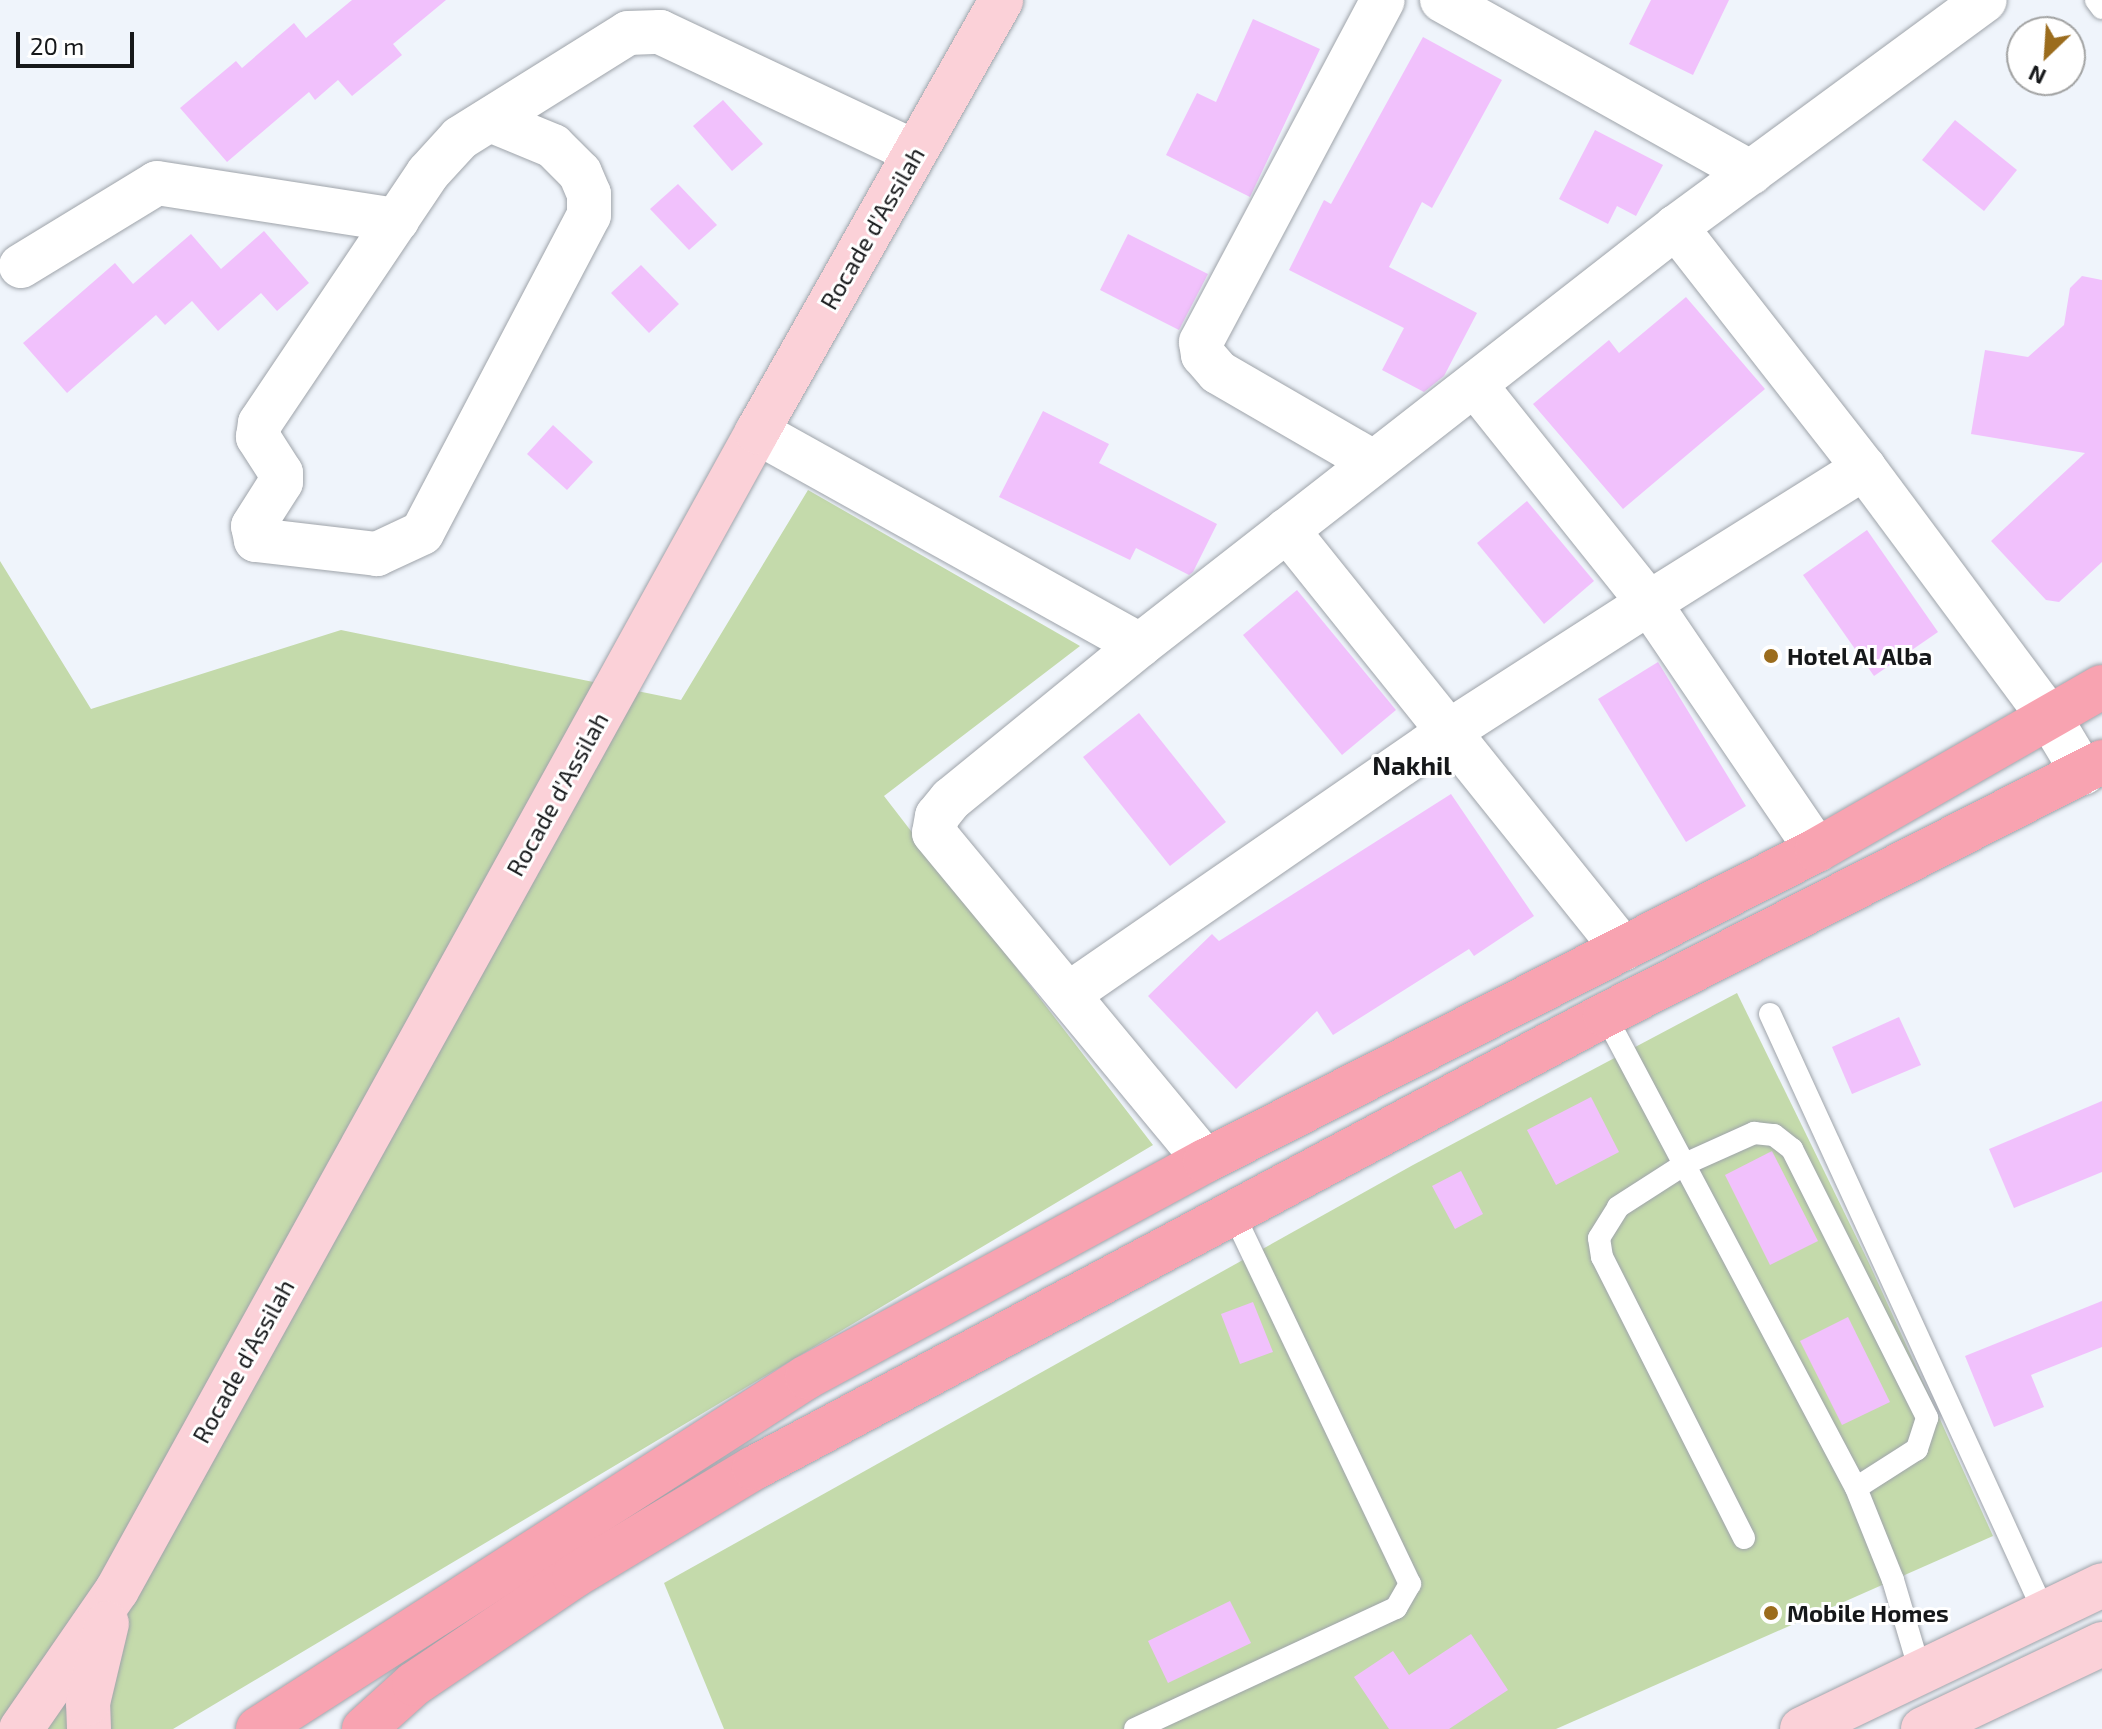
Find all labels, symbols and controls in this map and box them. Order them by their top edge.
scale bar [20,16,138,66]
north arrow [2006,16,2086,96]
text: 20 m [30,31,84,60]
text: N [2024,61,2049,91]
street label: Rocade d'Assilah [814,142,930,314]
place label: Hotel Al Alba [1787,642,1934,670]
marker: Hotel Al Alba [1762,647,1780,665]
street label: Rocade d'Assilah [500,707,614,881]
district label: Nakhil [1372,749,1452,781]
street label: Rocade d'Assilah [186,1274,300,1448]
place label: Mobile Homes [1787,1599,1949,1627]
marker: Mobile Homes [1762,1604,1780,1622]

